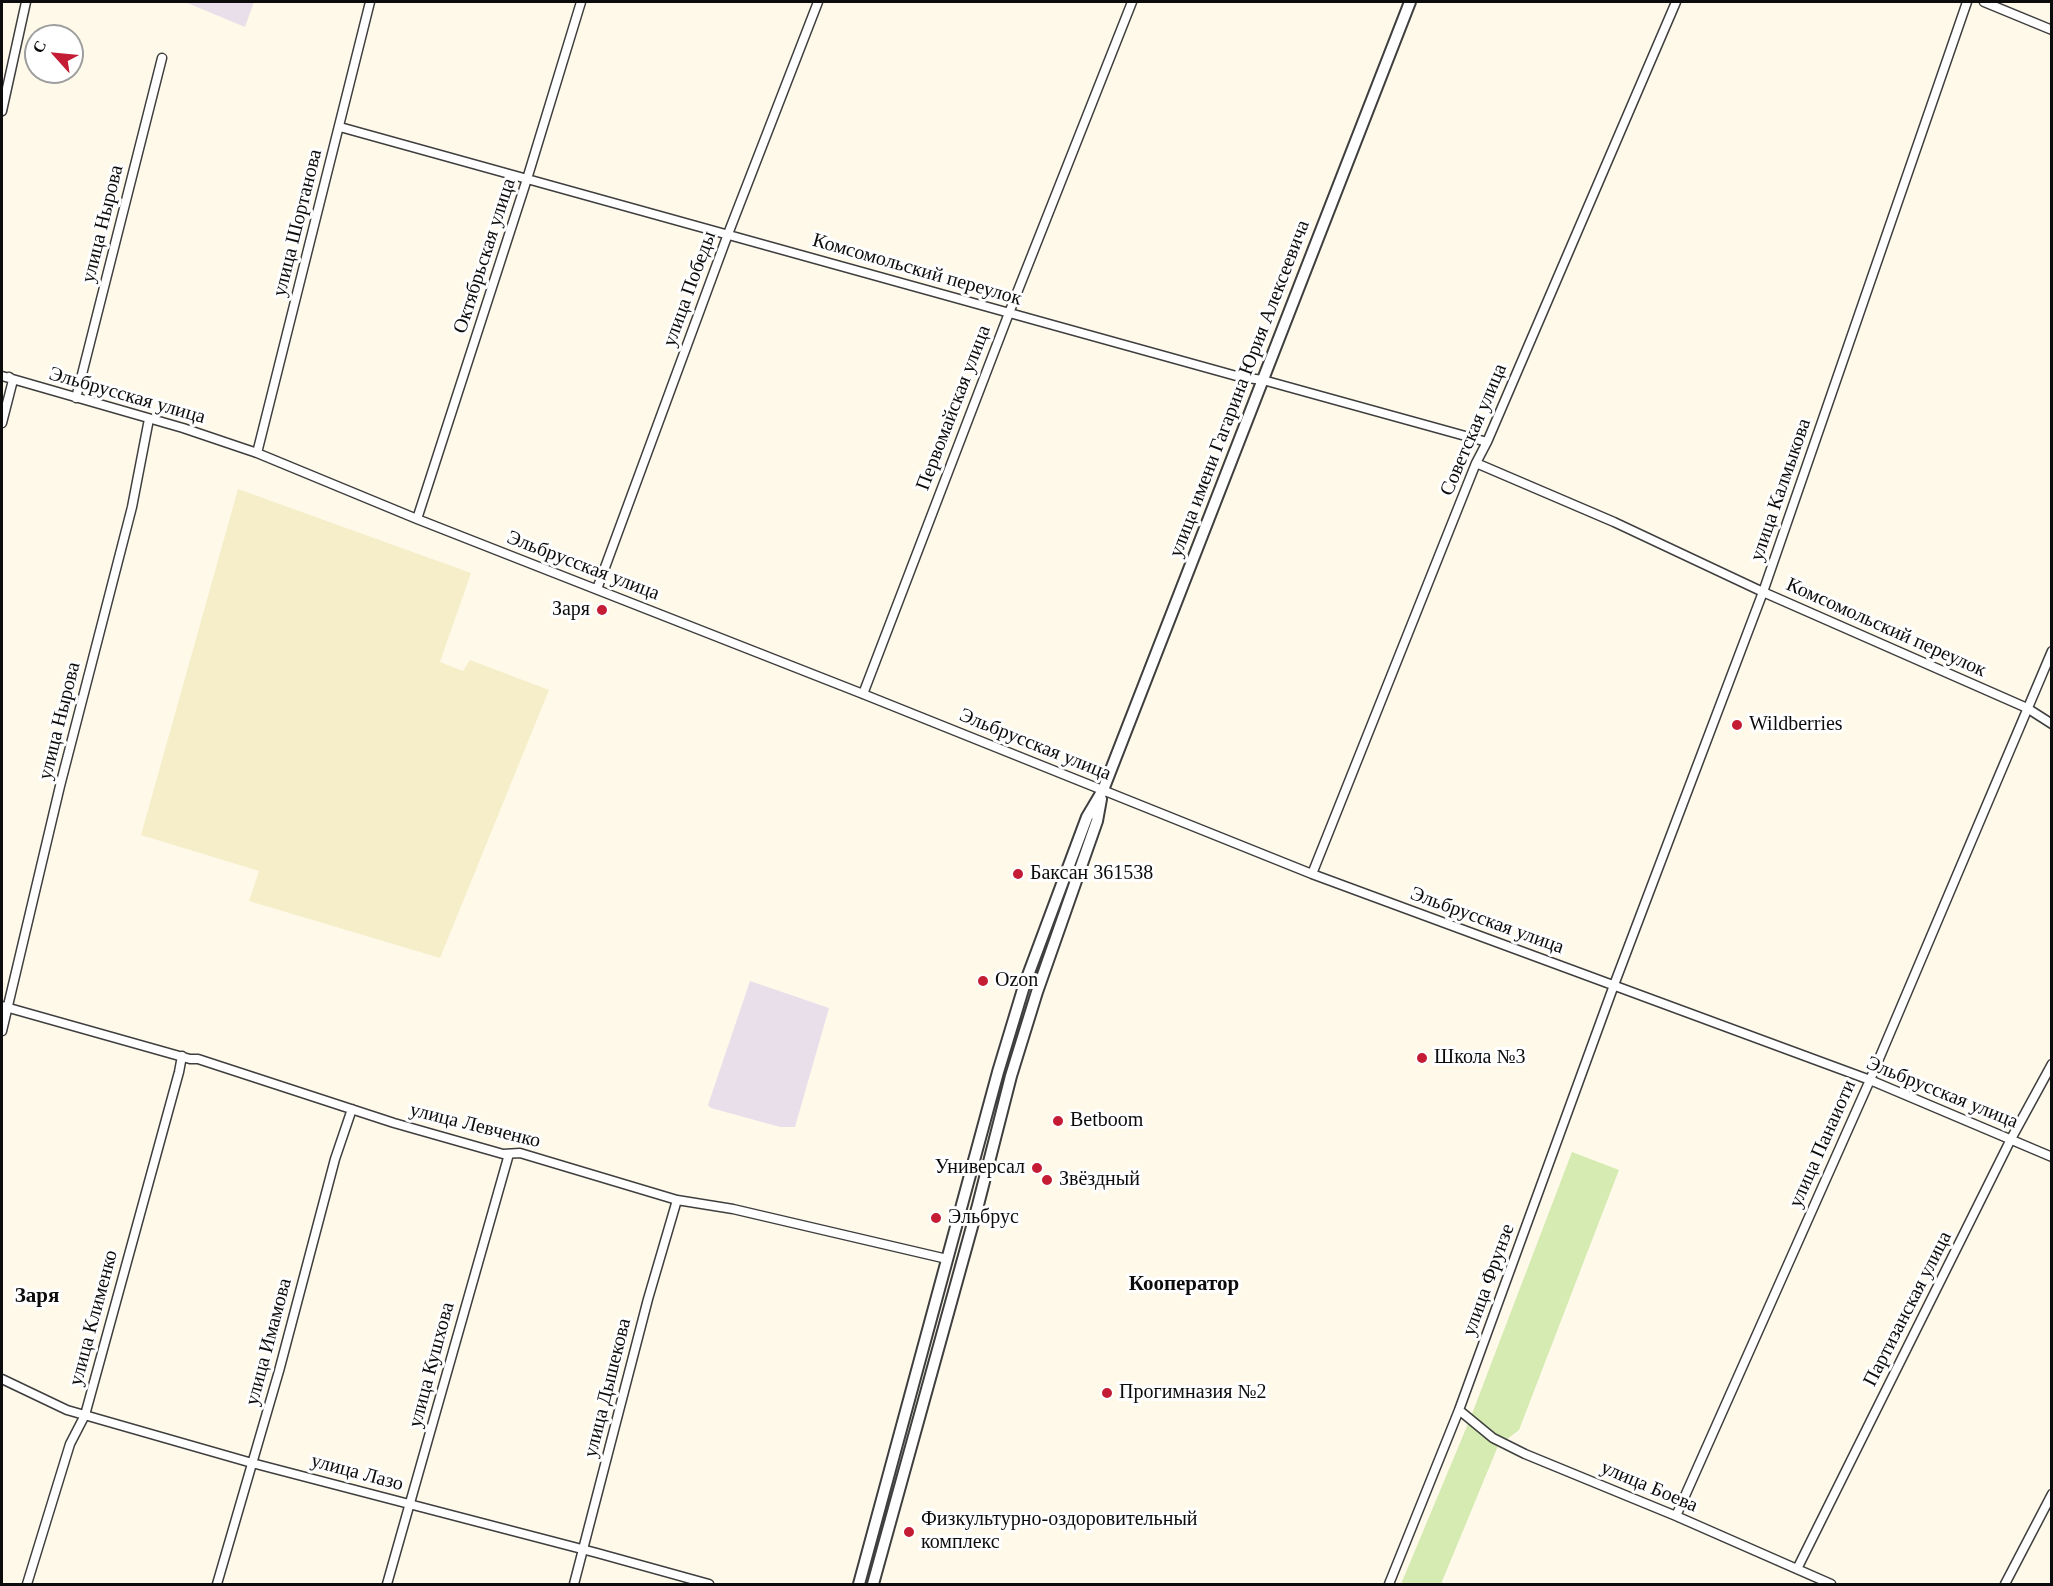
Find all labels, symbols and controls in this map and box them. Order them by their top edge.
north arrow [24,24,84,84]
text: С [29,37,49,56]
street label: улица Шортанова [268,147,328,299]
street label: улица Нырова [77,163,129,285]
street label: Октябрьская улица [449,175,521,337]
street label: улица имени Гагарина Юрия Алексеевича [1164,217,1316,561]
street label: улица Победы [658,228,722,350]
street label: Комсомольский переулок [810,229,1024,311]
street label: Первомайская улица [911,322,997,494]
street label: Советская улица [1435,360,1513,500]
street label: Эльбрусская улица [46,362,208,430]
street label: улица Калмыкова [1745,415,1817,565]
street label: Эльбрусская улица [503,526,663,606]
street label: Комсомольский переулок [1782,573,1990,683]
place label: Заря [552,598,590,622]
marker: Заря [595,603,609,617]
street label: улица Нырова [34,660,86,782]
street label: Эльбрусская улица [956,704,1114,786]
place label: Wildberries [1749,713,1843,737]
marker: Wildberries [1730,718,1744,732]
place label: Баксан 361538 [1030,862,1153,886]
marker: Баксан 361538 [1011,867,1025,881]
street label: Эльбрусская улица [1407,882,1567,960]
place label: Ozon [995,969,1038,993]
marker: Ozon [976,974,990,988]
place label: Школа №3 [1434,1046,1526,1070]
marker: Школа №3 [1415,1051,1429,1065]
street label: Эльбрусская улица [1863,1052,2021,1134]
street label: улица Панаиоти [1784,1076,1862,1212]
street label: улица Левченко [407,1098,543,1154]
place label: Betboom [1070,1109,1143,1133]
marker: Betboom [1051,1114,1065,1128]
place label: Универсал [935,1156,1025,1180]
marker: Универсал [1030,1161,1044,1175]
place label: Звёздный [1059,1168,1140,1192]
marker: Звёздный [1040,1173,1054,1187]
place label: Эльбрус [948,1206,1019,1230]
marker: Эльбрус [929,1211,943,1225]
street label: улица Фрунзе [1458,1221,1520,1339]
street label: Партизанская улица [1859,1227,1957,1391]
street label: улица Клименко [64,1248,124,1388]
district label: Кооператор [1129,1272,1239,1298]
street label: улица Имамова [240,1276,298,1408]
district label: Заря [15,1284,59,1310]
street label: улица Кушхова [404,1300,460,1430]
street label: улица Дышекова [579,1316,637,1460]
place label: Прогимназия №2 [1119,1381,1266,1405]
marker: Прогимназия №2 [1100,1386,1114,1400]
street label: улица Лазо [308,1449,406,1497]
street label: улица Боева [1597,1456,1701,1518]
place label: Физкультурно-оздоровительный комплекс [921,1508,1198,1555]
marker: Физкультурно-оздоровительный комплекс [902,1525,916,1539]

